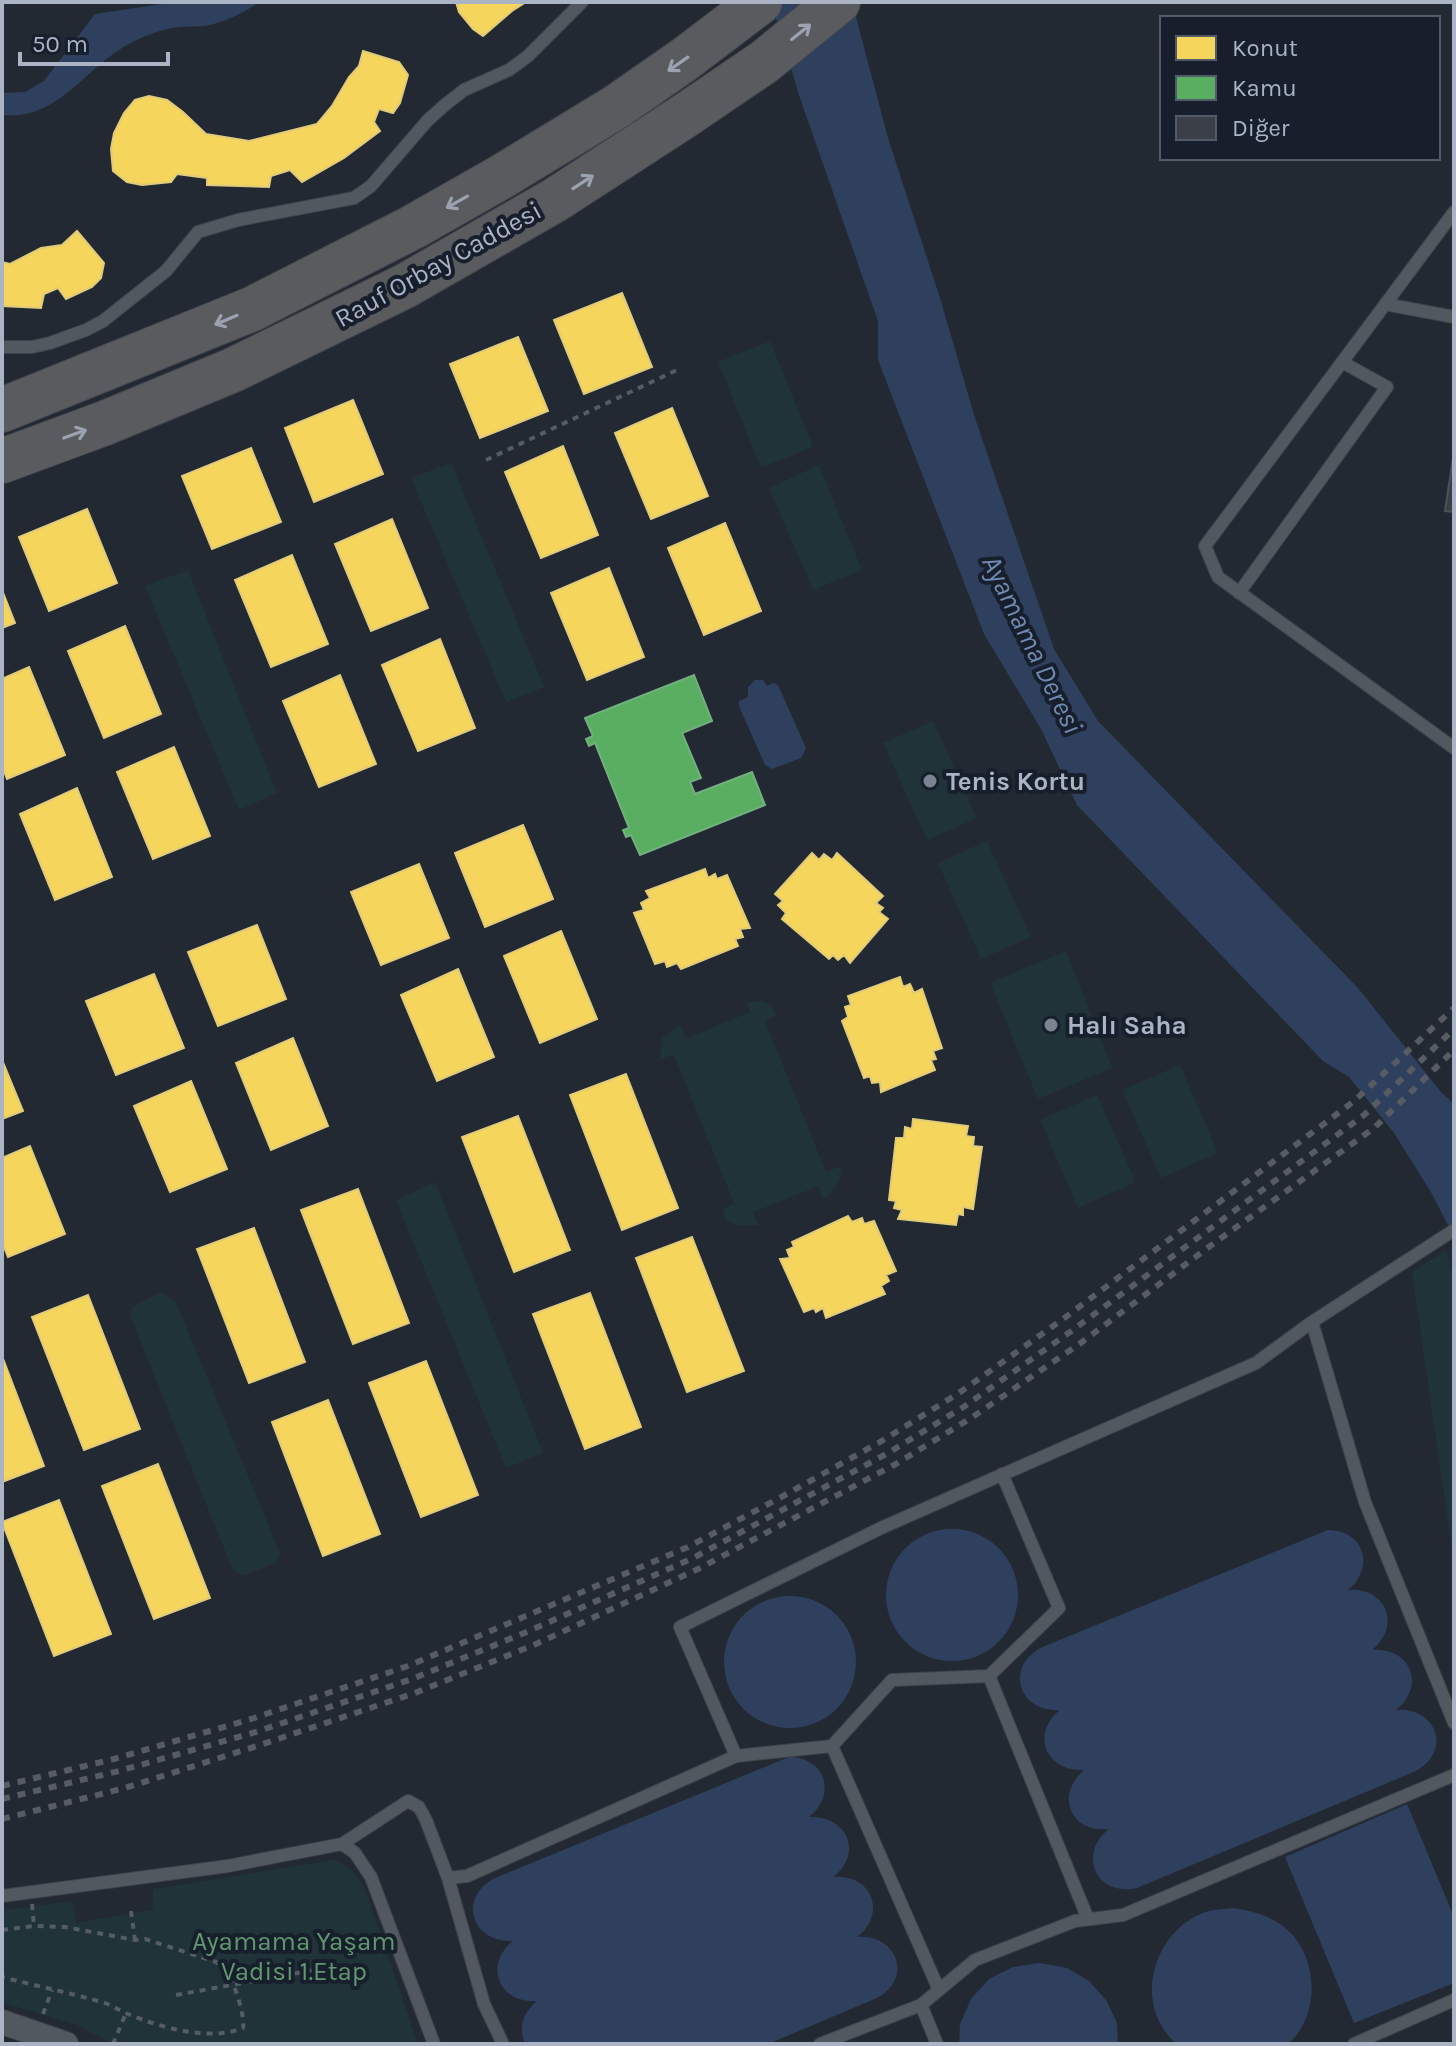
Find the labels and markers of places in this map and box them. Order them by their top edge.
place label: Tenis Kortu [946,766,1085,797]
marker: Tenis Kortu [921,772,939,790]
place label: Halı Saha [1067,1010,1187,1041]
marker: Halı Saha [1042,1016,1060,1034]

